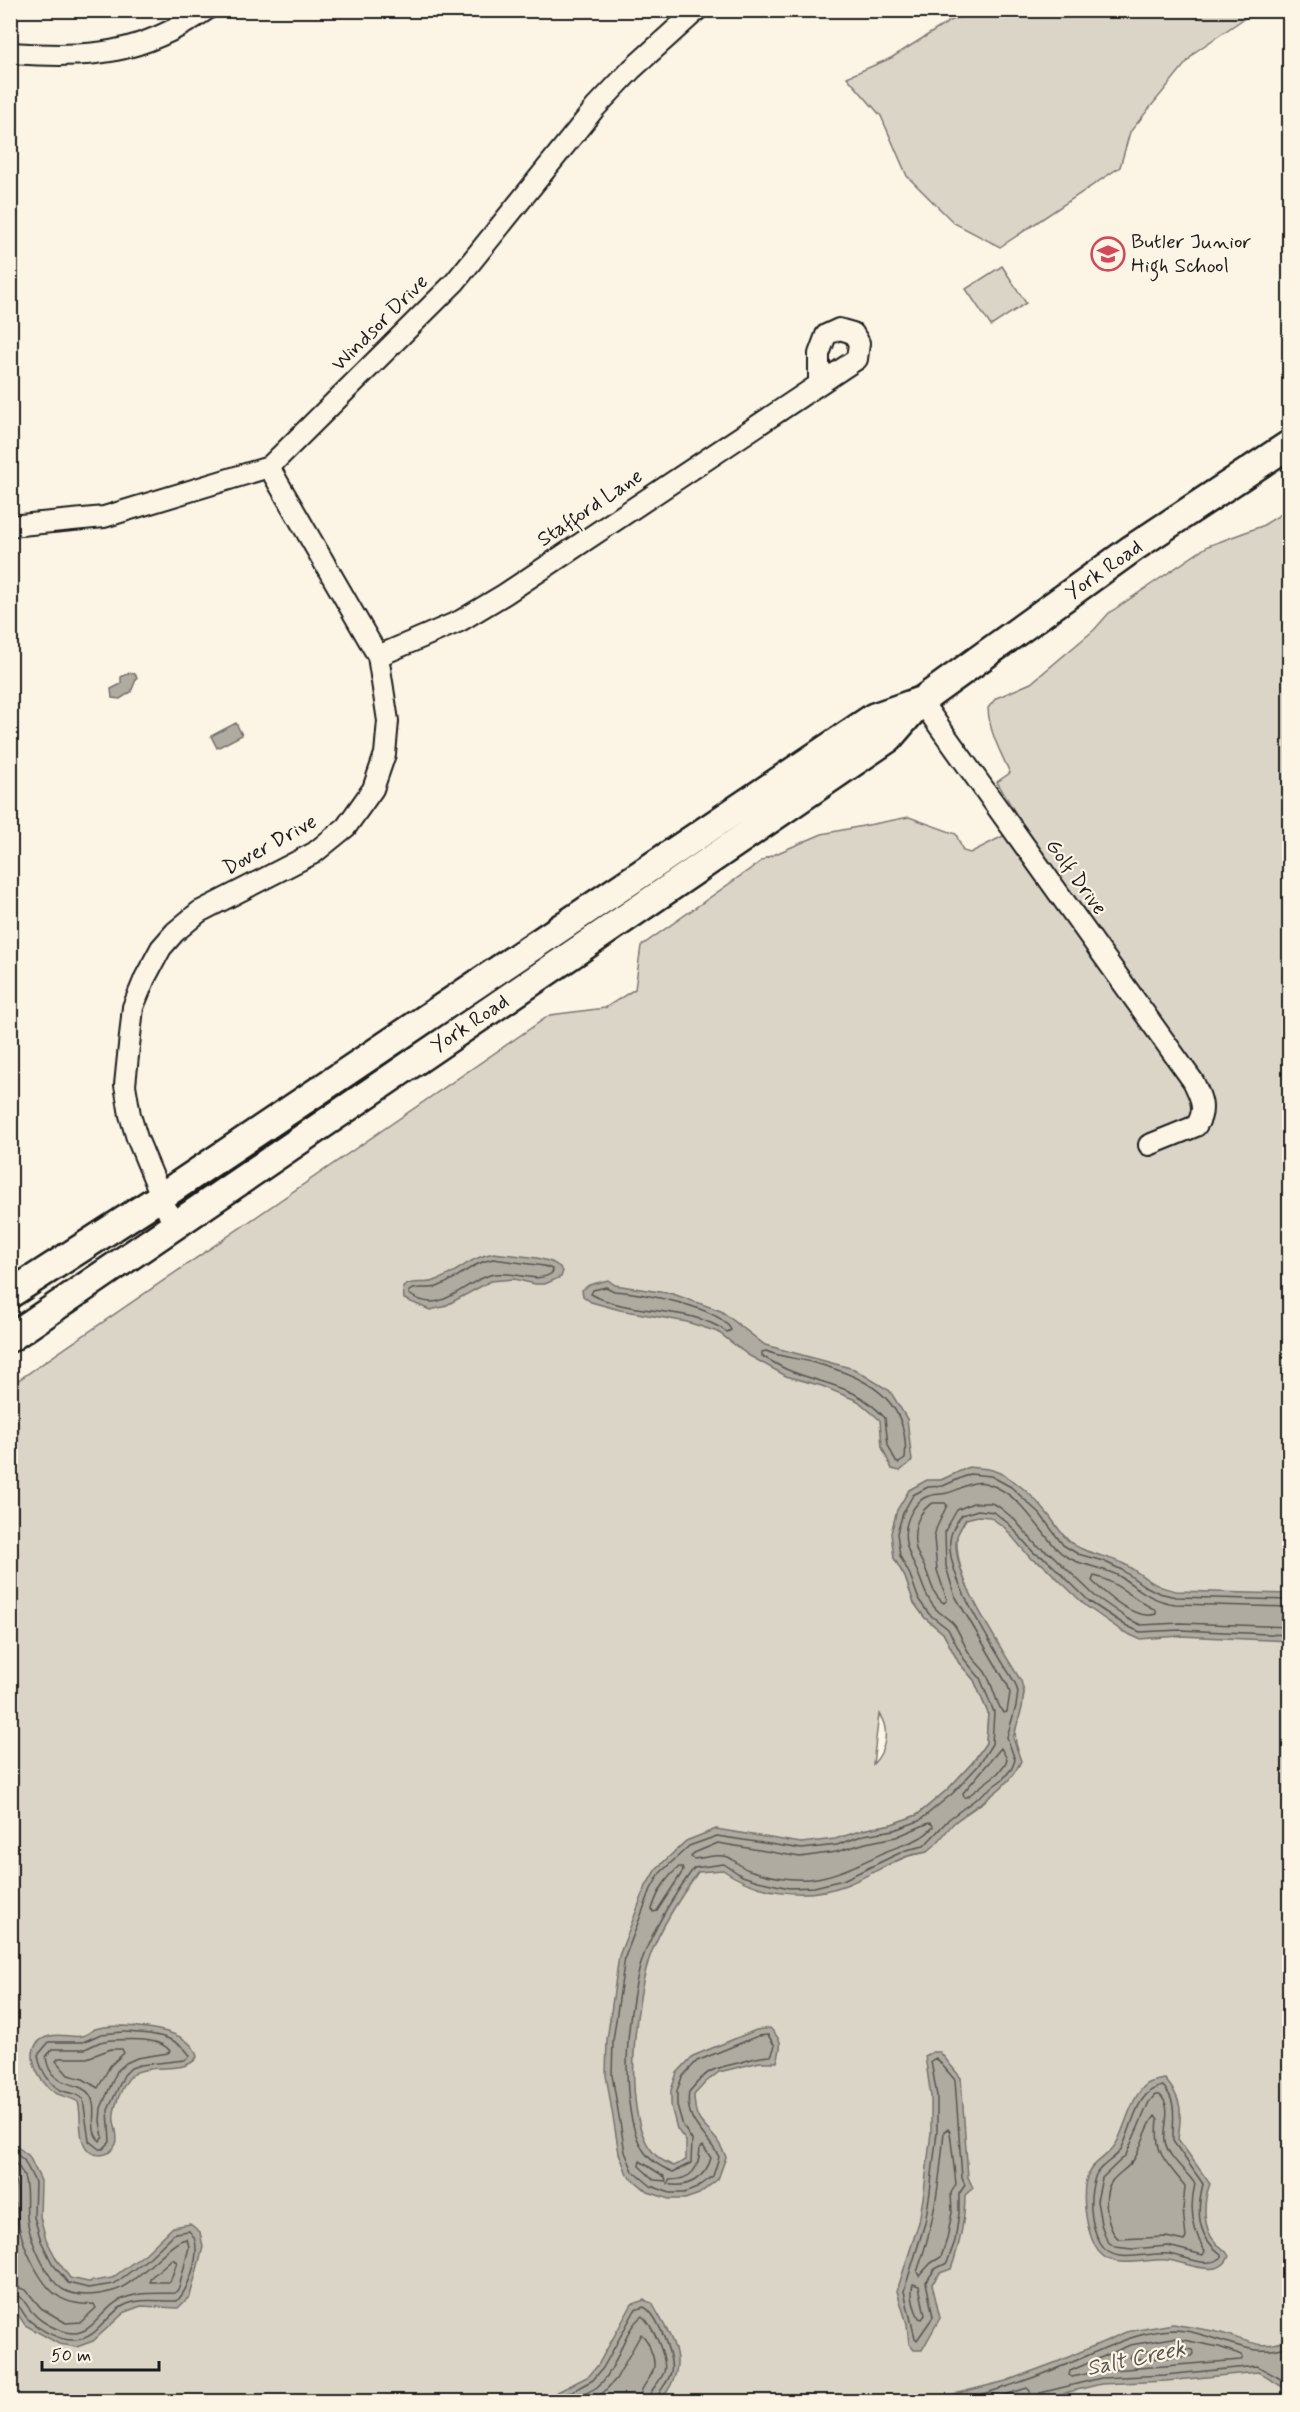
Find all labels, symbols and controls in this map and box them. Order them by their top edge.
place label: Butler Junior High School [1131,228,1252,282]
school or university icon: Butler Junior High School [1090,236,1126,272]
street label: Windsor Drive [325,268,435,378]
street label: Stafford Lane [532,462,649,555]
street label: York Road [1060,533,1148,607]
street label: Dover Drive [218,808,322,882]
street label: Golf Drive [1039,833,1113,921]
street label: York Road [426,988,514,1060]
scale bar [42,2334,159,2372]
water label: Salt Creek [1084,2335,1188,2383]
text: 50 m [51,2344,91,2368]

